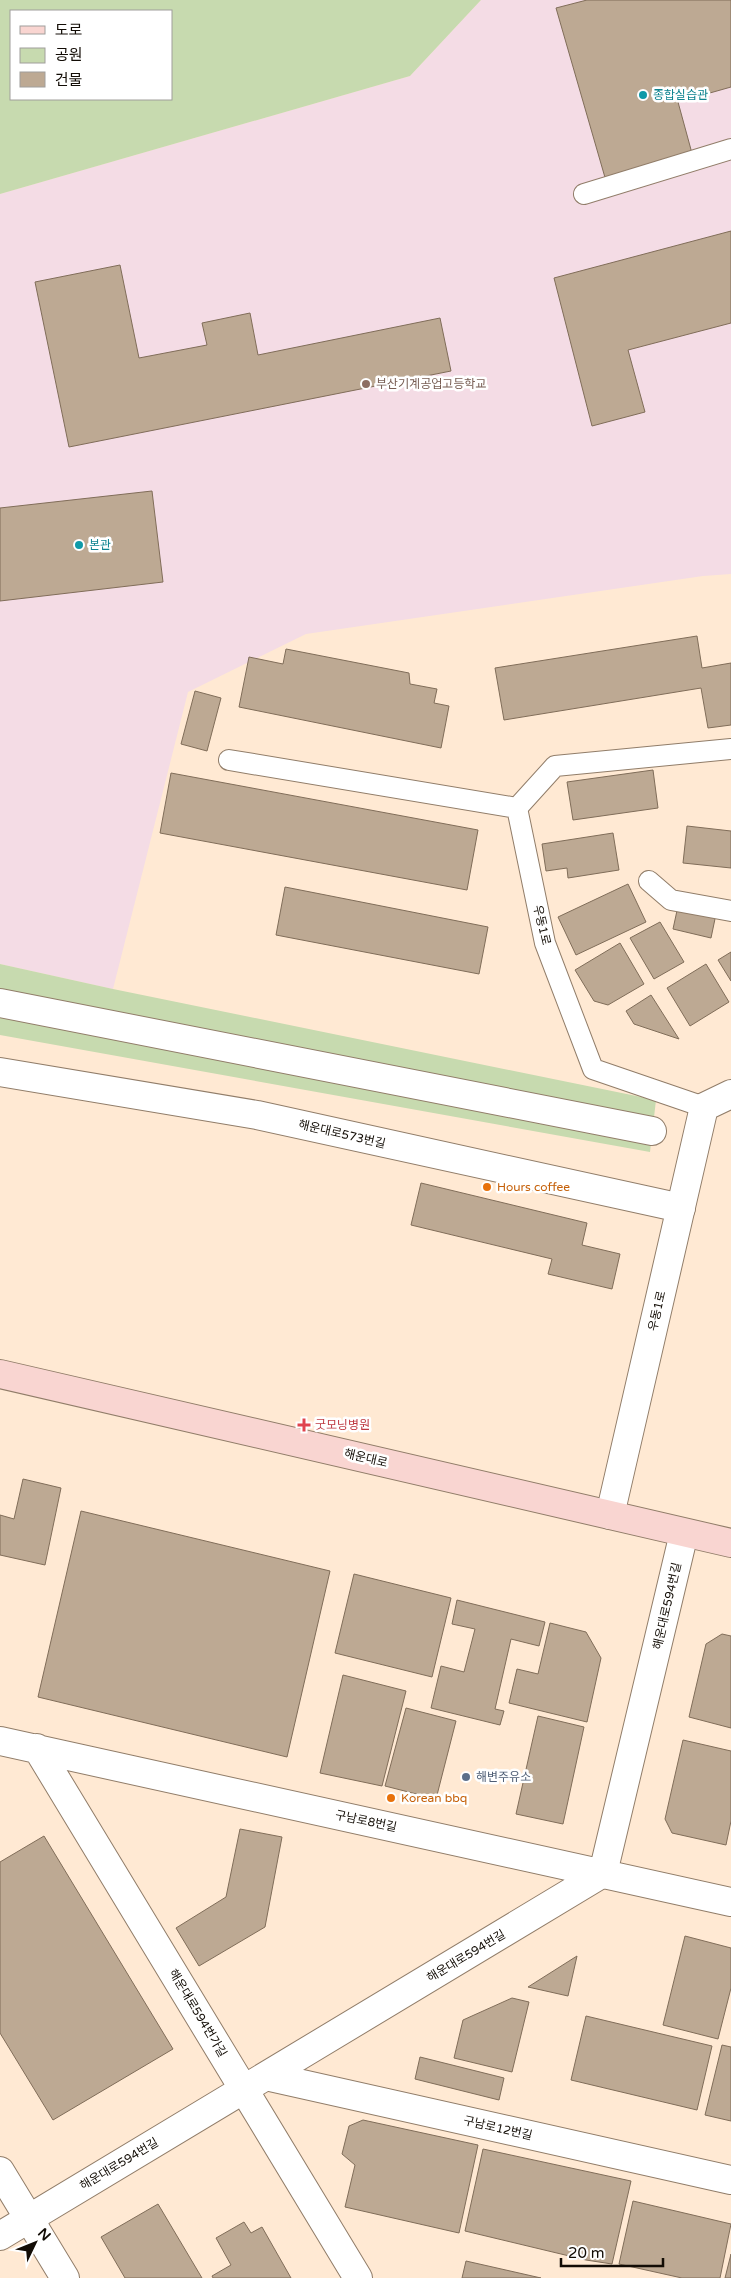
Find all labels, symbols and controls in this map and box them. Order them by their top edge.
legend [10,10,172,100]
text: 도로 [55,21,83,39]
text: 공원 [55,46,83,64]
text: 건물 [55,71,83,89]
place label: 종합실습관 [653,88,708,102]
marker: 종합실습관 [637,89,649,101]
place label: 부산기계공업고등학교 [376,377,486,391]
marker: 부산기계공업고등학교 [360,378,372,390]
place label: 본관 [89,538,111,552]
marker: 본관 [73,539,85,551]
street label: 우동1로 [531,904,553,946]
street label: 해운대로573번길 [297,1117,387,1151]
place label: Hours coffee [497,1180,570,1194]
marker: Hours coffee [481,1181,493,1193]
street label: 우동1로 [646,1290,668,1332]
marker: 굿모닝병원 [297,1418,311,1432]
place label: 굿모닝병원 [315,1418,370,1432]
street label: 해운대로 [343,1446,389,1470]
street label: 해운대로594번길 [650,1561,684,1651]
place label: 해변주유소 [476,1770,531,1784]
marker: 해변주유소 [460,1771,472,1783]
place label: Korean bbq [401,1791,467,1805]
marker: Korean bbq [385,1792,397,1804]
street label: 구남로8번길 [334,1808,398,1834]
street label: 해운대로594번길 [424,1927,508,1985]
street label: 해운대로594번가길 [166,1967,230,2059]
street label: 구남로12번길 [462,2113,534,2143]
street label: 해운대로594번길 [77,2135,161,2193]
north arrow [10,2218,60,2268]
text: N [34,2225,54,2244]
scale bar [561,2236,664,2268]
text: 20 m [568,2244,605,2262]

